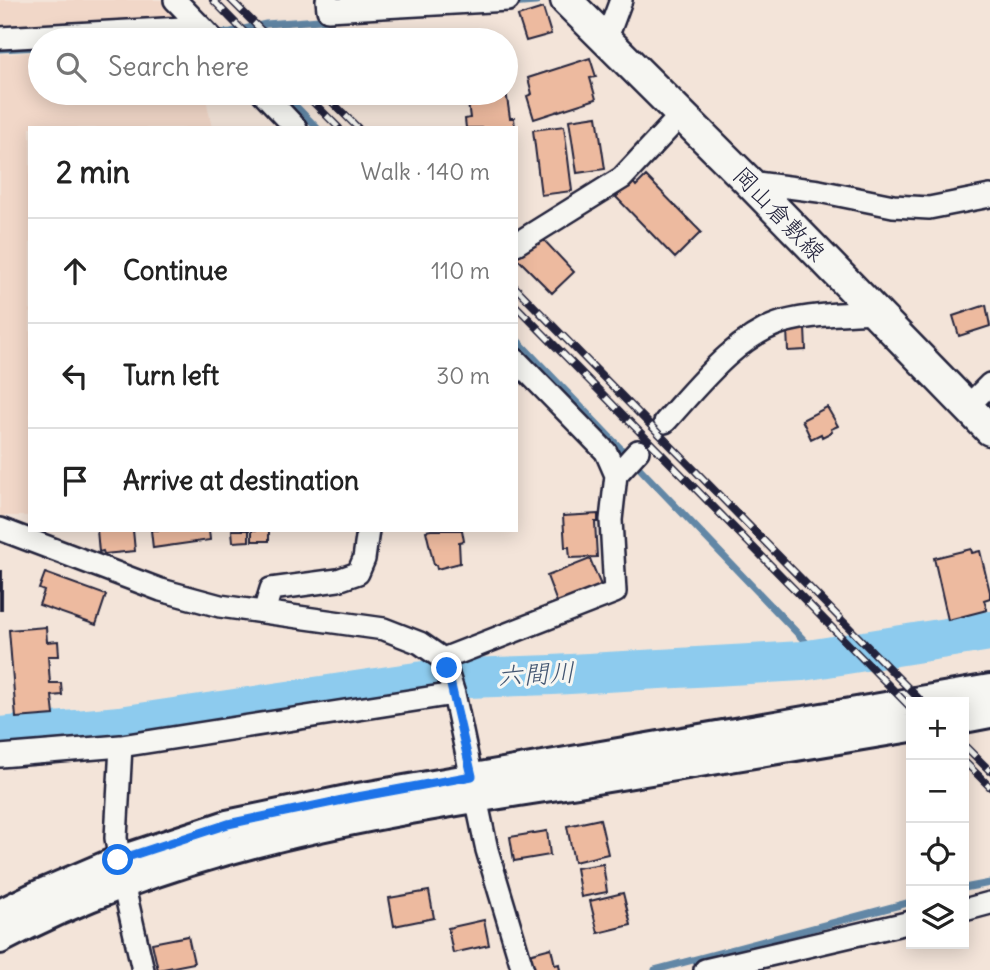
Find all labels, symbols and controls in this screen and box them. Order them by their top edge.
search box [28,28,518,105]
icon: search [52,48,90,86]
text: Search here [108,50,249,83]
text: 2 min [56,153,130,191]
text: Walk · 140 m [361,157,490,186]
street label: 岡山倉敷線 [727,160,832,267]
icon: ahead [56,252,94,290]
text: Continue [123,254,228,287]
text: 110 m [431,256,490,285]
icon: left [56,357,94,395]
text: Turn left [123,359,219,392]
text: 30 m [436,361,490,390]
icon: arrive [56,462,94,500]
text: Arrive at destination [123,464,359,497]
route end [431,652,462,683]
water label: 六間川 [496,655,576,692]
map controls [906,697,969,949]
button: + [906,697,969,760]
button: − [906,760,969,823]
button: locate [906,823,969,886]
route start [102,844,133,875]
button: layers [906,886,969,949]

